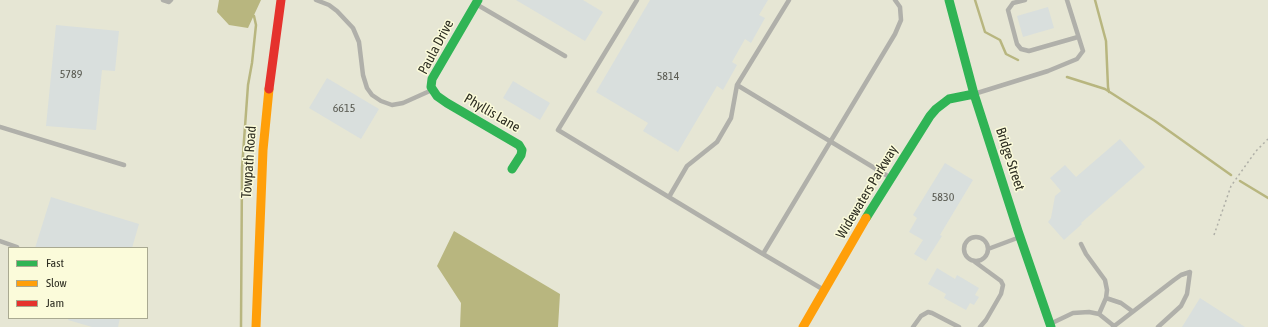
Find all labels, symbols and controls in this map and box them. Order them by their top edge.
street label: Paula Drive [415,17,457,77]
house number: 5789 [60,67,82,81]
house number: 5814 [657,69,679,83]
street label: Phyllis Lane [461,90,523,136]
house number: 6615 [333,101,355,115]
street label: Towpath Road [238,125,260,199]
street label: Bridge Street [992,125,1028,193]
street label: Widewaters Parkway [832,142,902,242]
house number: 5830 [932,190,954,204]
legend [8,247,148,319]
text: Fast [46,256,64,270]
text: Slow [46,276,67,290]
text: Jam [46,296,64,310]

